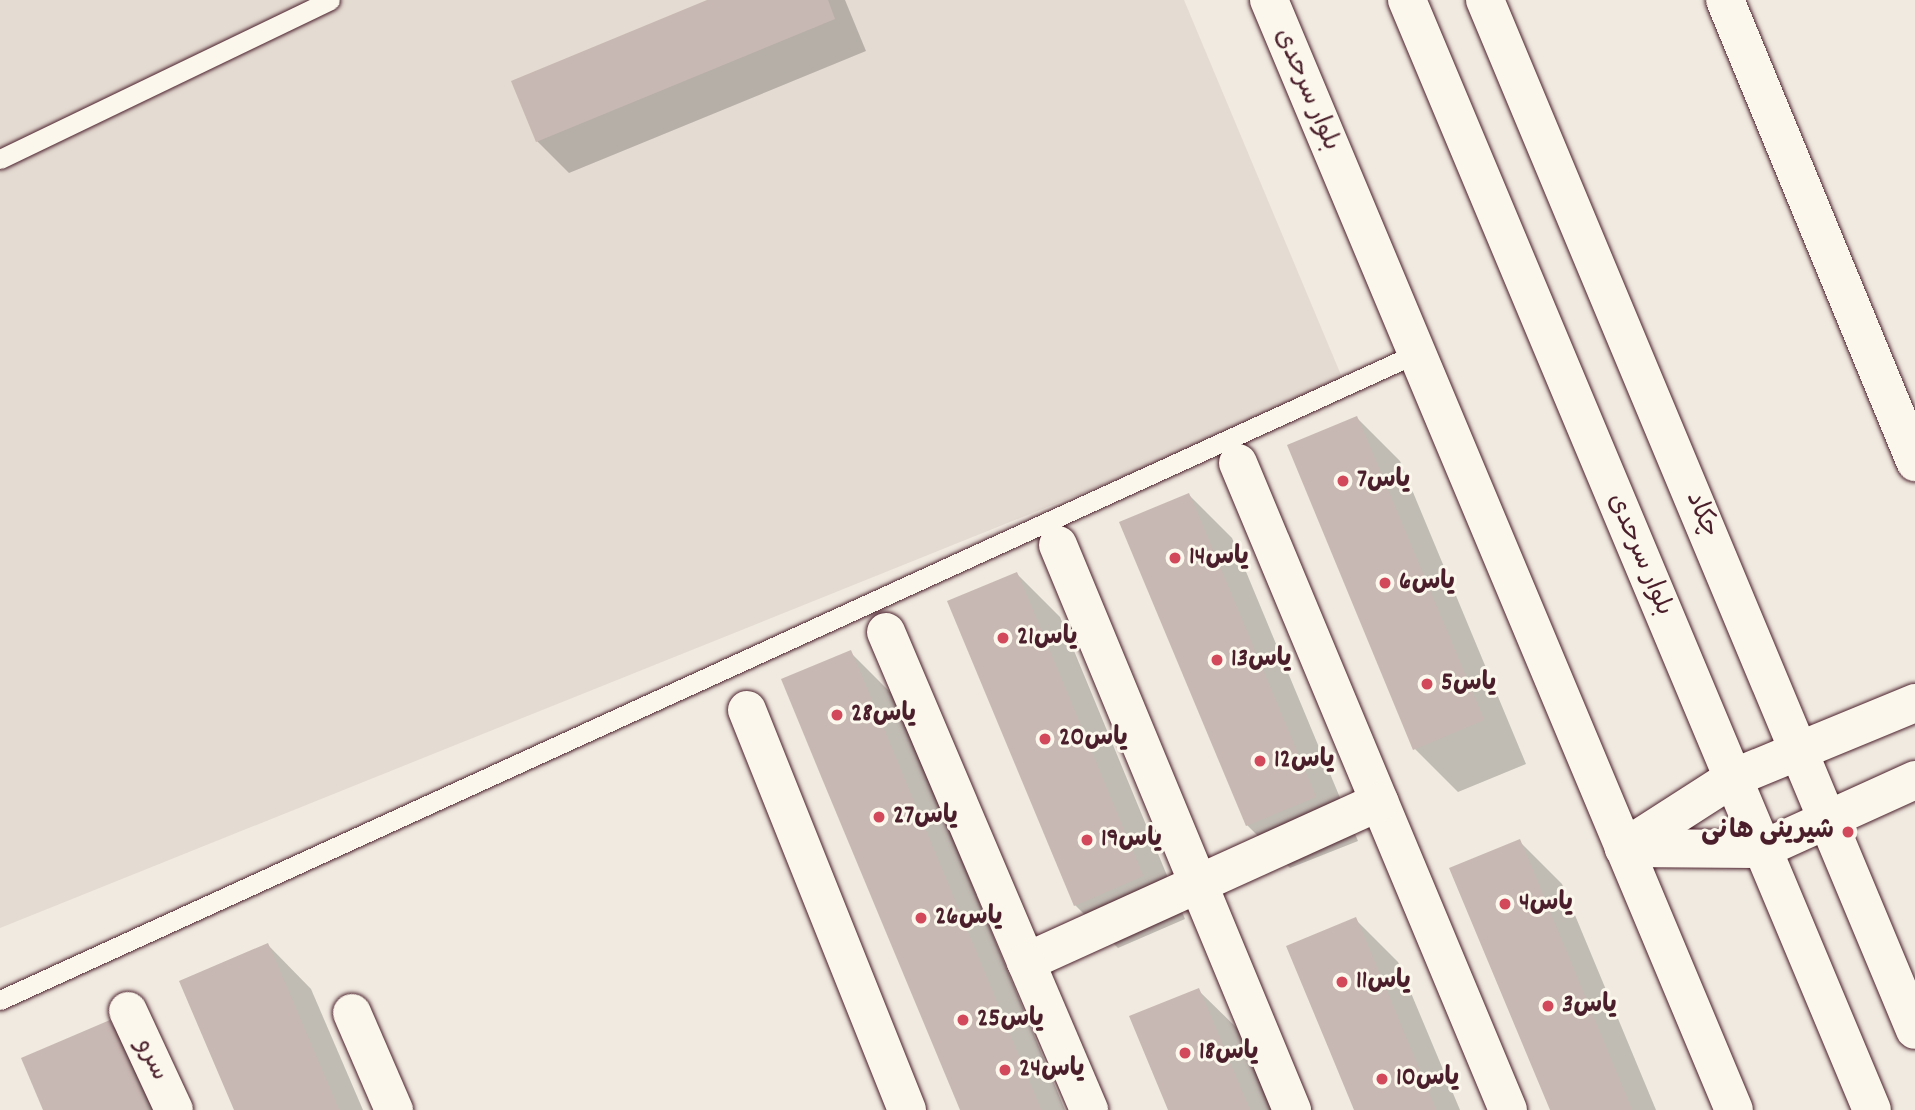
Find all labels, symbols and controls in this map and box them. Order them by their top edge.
street label: بلوار سرحدی [1266,24,1346,156]
place label: یاس7 [1357,465,1410,497]
marker: یاس7 [1335,473,1351,489]
street label: چکاد [1677,487,1725,543]
street label: بلوار سرحدی [1599,489,1679,621]
place label: یاس14 [1189,542,1249,574]
marker: یاس14 [1167,550,1183,566]
place label: یاس6 [1399,567,1455,599]
marker: یاس6 [1377,575,1393,591]
place label: یاس21 [1017,622,1077,654]
marker: یاس21 [995,630,1011,646]
place label: یاس13 [1231,644,1292,676]
marker: یاس13 [1209,652,1225,668]
place label: یاس5 [1441,668,1496,700]
marker: یاس5 [1419,676,1435,692]
place label: یاس28 [851,699,916,731]
marker: یاس28 [829,707,845,723]
place label: یاس20 [1059,723,1128,755]
marker: یاس20 [1037,731,1053,747]
place label: یاس12 [1274,745,1334,777]
marker: یاس12 [1252,753,1268,769]
place label: یاس27 [893,801,958,833]
marker: یاس27 [871,809,887,825]
place label: شیرینی هانی [1701,816,1834,848]
place label: یاس19 [1101,824,1162,856]
marker: شیرینی هانی [1840,824,1856,840]
marker: یاس19 [1079,832,1095,848]
place label: یاس4 [1519,888,1573,920]
marker: یاس4 [1497,896,1513,912]
place label: یاس26 [935,902,1002,934]
marker: یاس26 [913,910,929,926]
place label: یاس11 [1356,966,1411,998]
marker: یاس11 [1334,974,1350,990]
place label: یاس3 [1562,990,1617,1022]
marker: یاس3 [1540,998,1556,1014]
place label: یاس25 [977,1004,1044,1036]
marker: یاس25 [955,1012,971,1028]
street label: سرو [128,1034,174,1086]
place label: یاس18 [1199,1037,1258,1069]
marker: یاس18 [1177,1045,1193,1061]
place label: یاس24 [1019,1054,1084,1086]
marker: یاس24 [997,1062,1013,1078]
place label: یاس10 [1396,1063,1459,1095]
marker: یاس10 [1374,1071,1390,1087]

